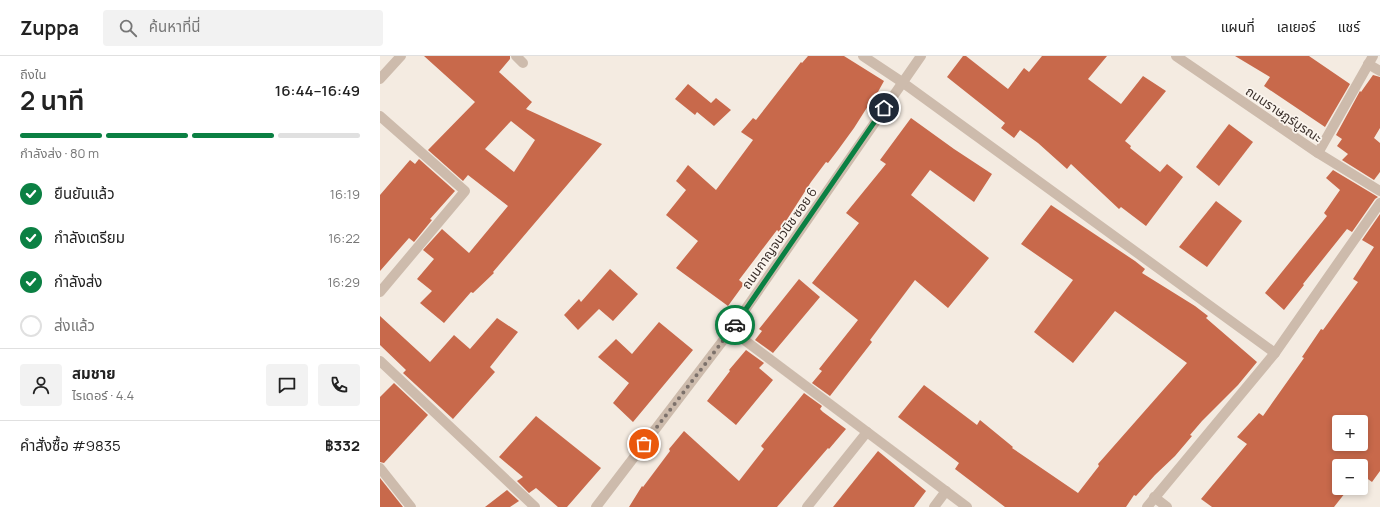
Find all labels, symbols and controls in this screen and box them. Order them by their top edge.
search box [103,10,383,46]
text: Zuppa [20,15,79,41]
text: ค้นหาที่นี่ [149,16,200,37]
icon: search [117,17,139,39]
text: แผนที่ [1221,17,1255,36]
text: เลเยอร์ [1277,17,1316,36]
text: แชร์ [1338,17,1360,36]
text: ถึงใน [20,65,46,83]
text: 16:44–16:49 [275,80,360,101]
text: 2 นาที [20,82,84,118]
street label: ถนนราษฎร์บูรณะ [1242,82,1326,146]
pin [867,91,901,125]
icon: home [873,97,895,119]
text: กำลังส่ง · 80 m [20,144,99,162]
icon: check [20,183,42,205]
text: ยืนยันแล้ว [54,183,115,204]
street label: ถนนกาญจนวนิช ซอย 6 [737,183,821,293]
text: 16:19 [330,185,360,203]
icon: check [20,227,42,249]
text: กำลังเตรียม [54,227,125,248]
text: 16:22 [328,229,360,247]
icon: check [20,271,42,293]
text: กำลังส่ง [54,271,102,292]
text: 16:29 [327,273,360,291]
courier [715,305,755,345]
icon: car [724,314,746,336]
text: ส่งแล้ว [54,315,95,336]
text: สมชาย [72,363,116,384]
button: person [20,364,62,406]
button: chat [266,364,308,406]
button: phone [318,364,360,406]
text: ไรเดอร์ · 4.4 [72,386,134,404]
map controls [1332,415,1368,495]
button: + [1332,415,1368,451]
pin [627,427,661,461]
icon: bag [633,433,655,455]
text: คำสั่งซื้อ #9835 [20,435,121,456]
text: ฿332 [325,435,360,456]
button: − [1332,459,1368,495]

